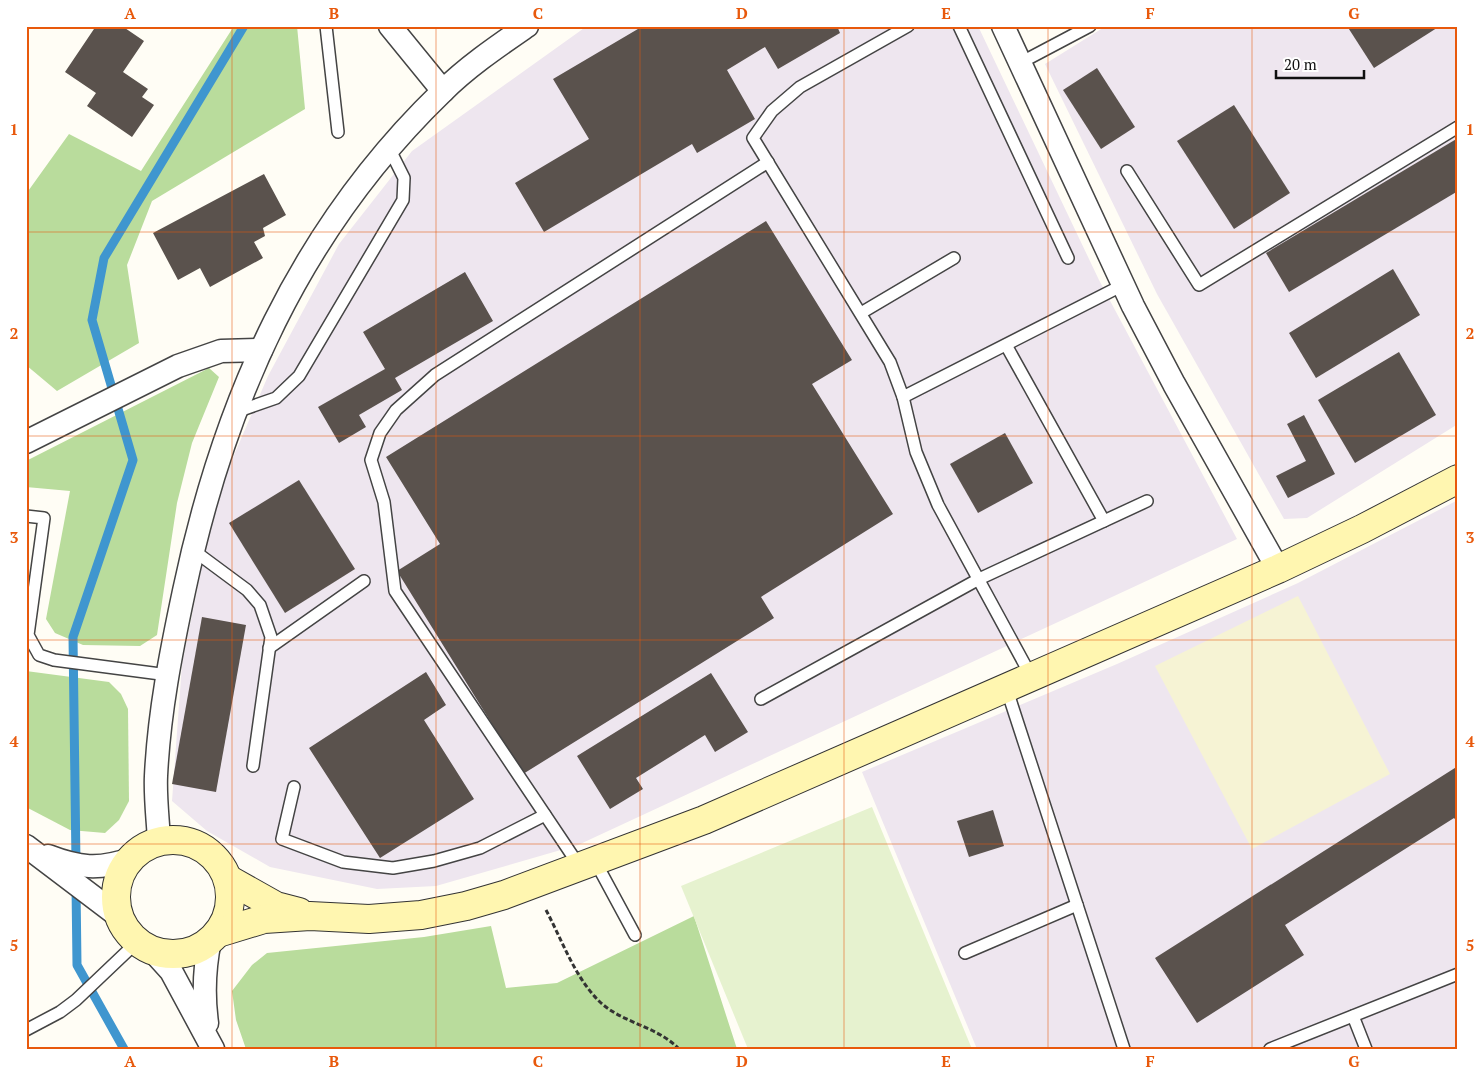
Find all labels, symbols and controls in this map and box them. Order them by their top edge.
text: A [124,2,136,24]
text: B [329,2,339,24]
text: C [533,2,543,24]
text: D [736,2,748,24]
text: E [941,2,951,24]
text: F [1145,2,1155,24]
text: G [1348,2,1360,24]
scale bar [1276,48,1364,80]
text: 20 m [1284,54,1317,74]
text: 1 [9,118,19,140]
text: 1 [1465,118,1475,140]
text: 2 [9,322,19,344]
text: 2 [1465,322,1475,344]
text: 3 [9,526,19,548]
text: 3 [1465,526,1475,548]
text: 4 [9,730,19,752]
text: 4 [1465,730,1475,752]
text: 5 [9,934,19,956]
text: 5 [1465,934,1475,956]
text: A [124,1050,136,1072]
text: B [329,1050,339,1072]
text: C [533,1050,543,1072]
text: D [736,1050,748,1072]
text: E [941,1050,951,1072]
text: F [1145,1050,1155,1072]
text: G [1348,1050,1360,1072]

